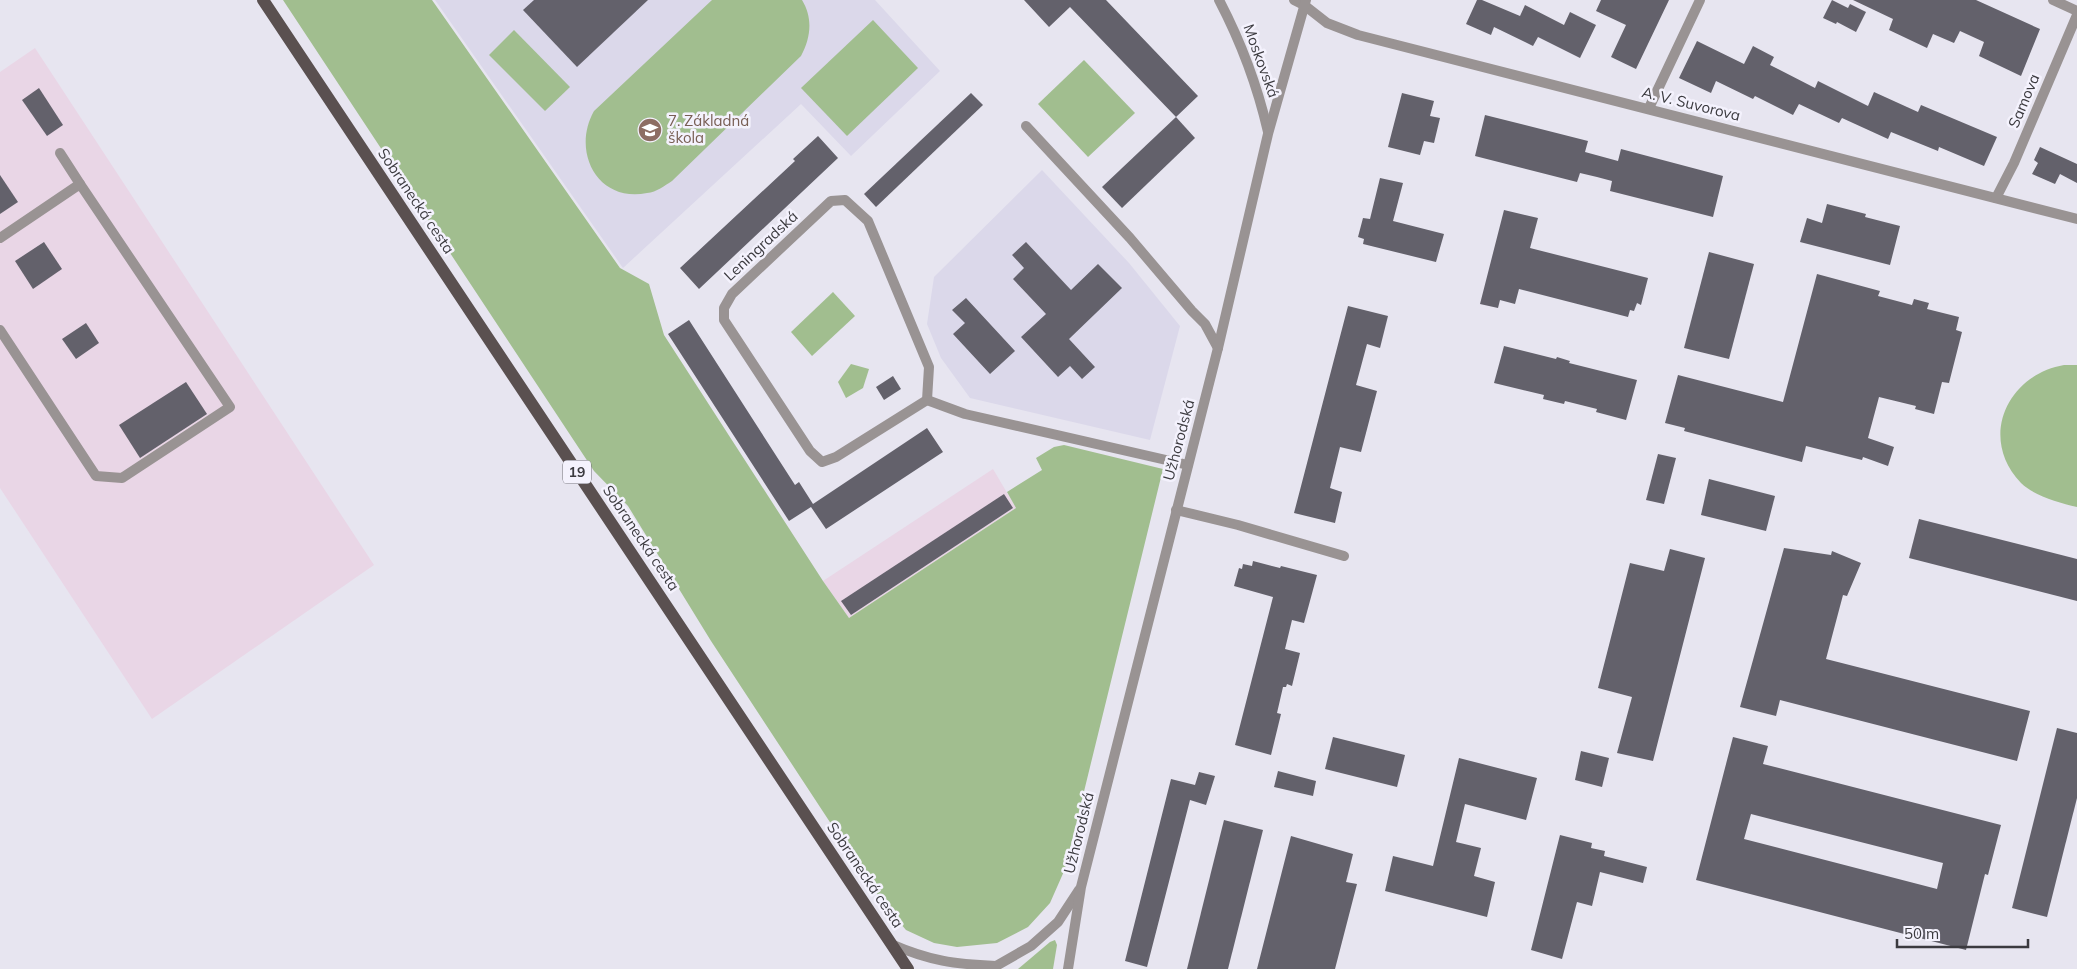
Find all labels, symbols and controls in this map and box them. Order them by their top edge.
street label: Moskovská [1239,21,1284,100]
street label: Samova [2004,71,2043,131]
street label: A. V. Suvorova [1640,82,1742,125]
place label: 7. Základná škola [668,111,749,147]
school or university icon: 7. Základná škola [637,117,663,143]
street label: Sobranecká cesta [374,144,459,257]
street label: Leningradská [720,207,802,285]
street label: Užhorodská [1159,397,1198,482]
road number: 19 [563,461,591,484]
street label: Sobranecká cesta [599,481,684,594]
street label: Užhorodská [1059,790,1098,876]
street label: Sobranecká cesta [823,818,908,931]
scale bar [1897,916,2028,948]
text: 50 m [1904,924,1939,943]

